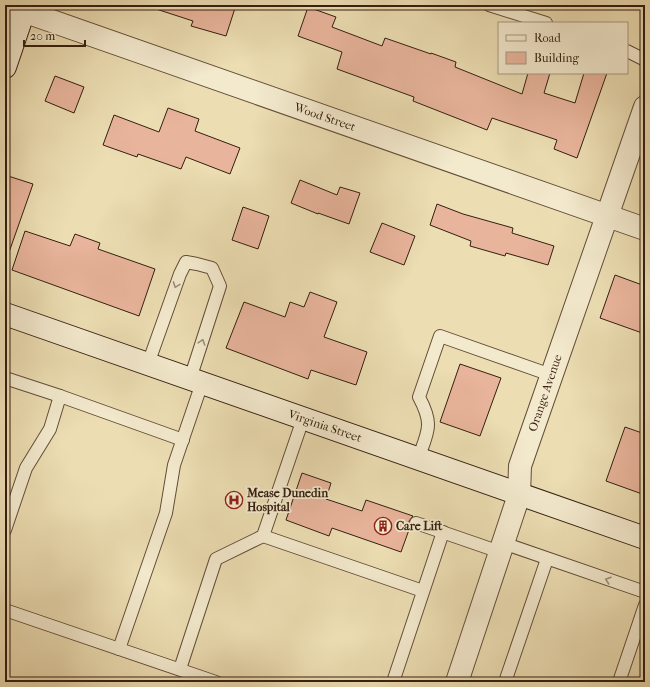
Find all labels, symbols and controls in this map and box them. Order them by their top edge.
scale bar [24,22,85,48]
legend [498,22,628,74]
text: 20 m [30,29,55,43]
text: Road [534,31,561,45]
text: Building [534,51,579,65]
street label: Wood Street [292,100,358,134]
one-way arrow [172,281,181,288]
one-way arrow [197,338,206,345]
street label: Orange Avenue [525,352,565,433]
street label: Virginia Street [286,407,364,445]
place label: Mease Dunedin Hospital [246,486,329,515]
hospital icon: Mease Dunedin Hospital [224,490,244,510]
building icon: Care Lift [373,516,393,536]
place label: Care Lift [396,519,443,533]
one-way arrow [605,576,612,584]

